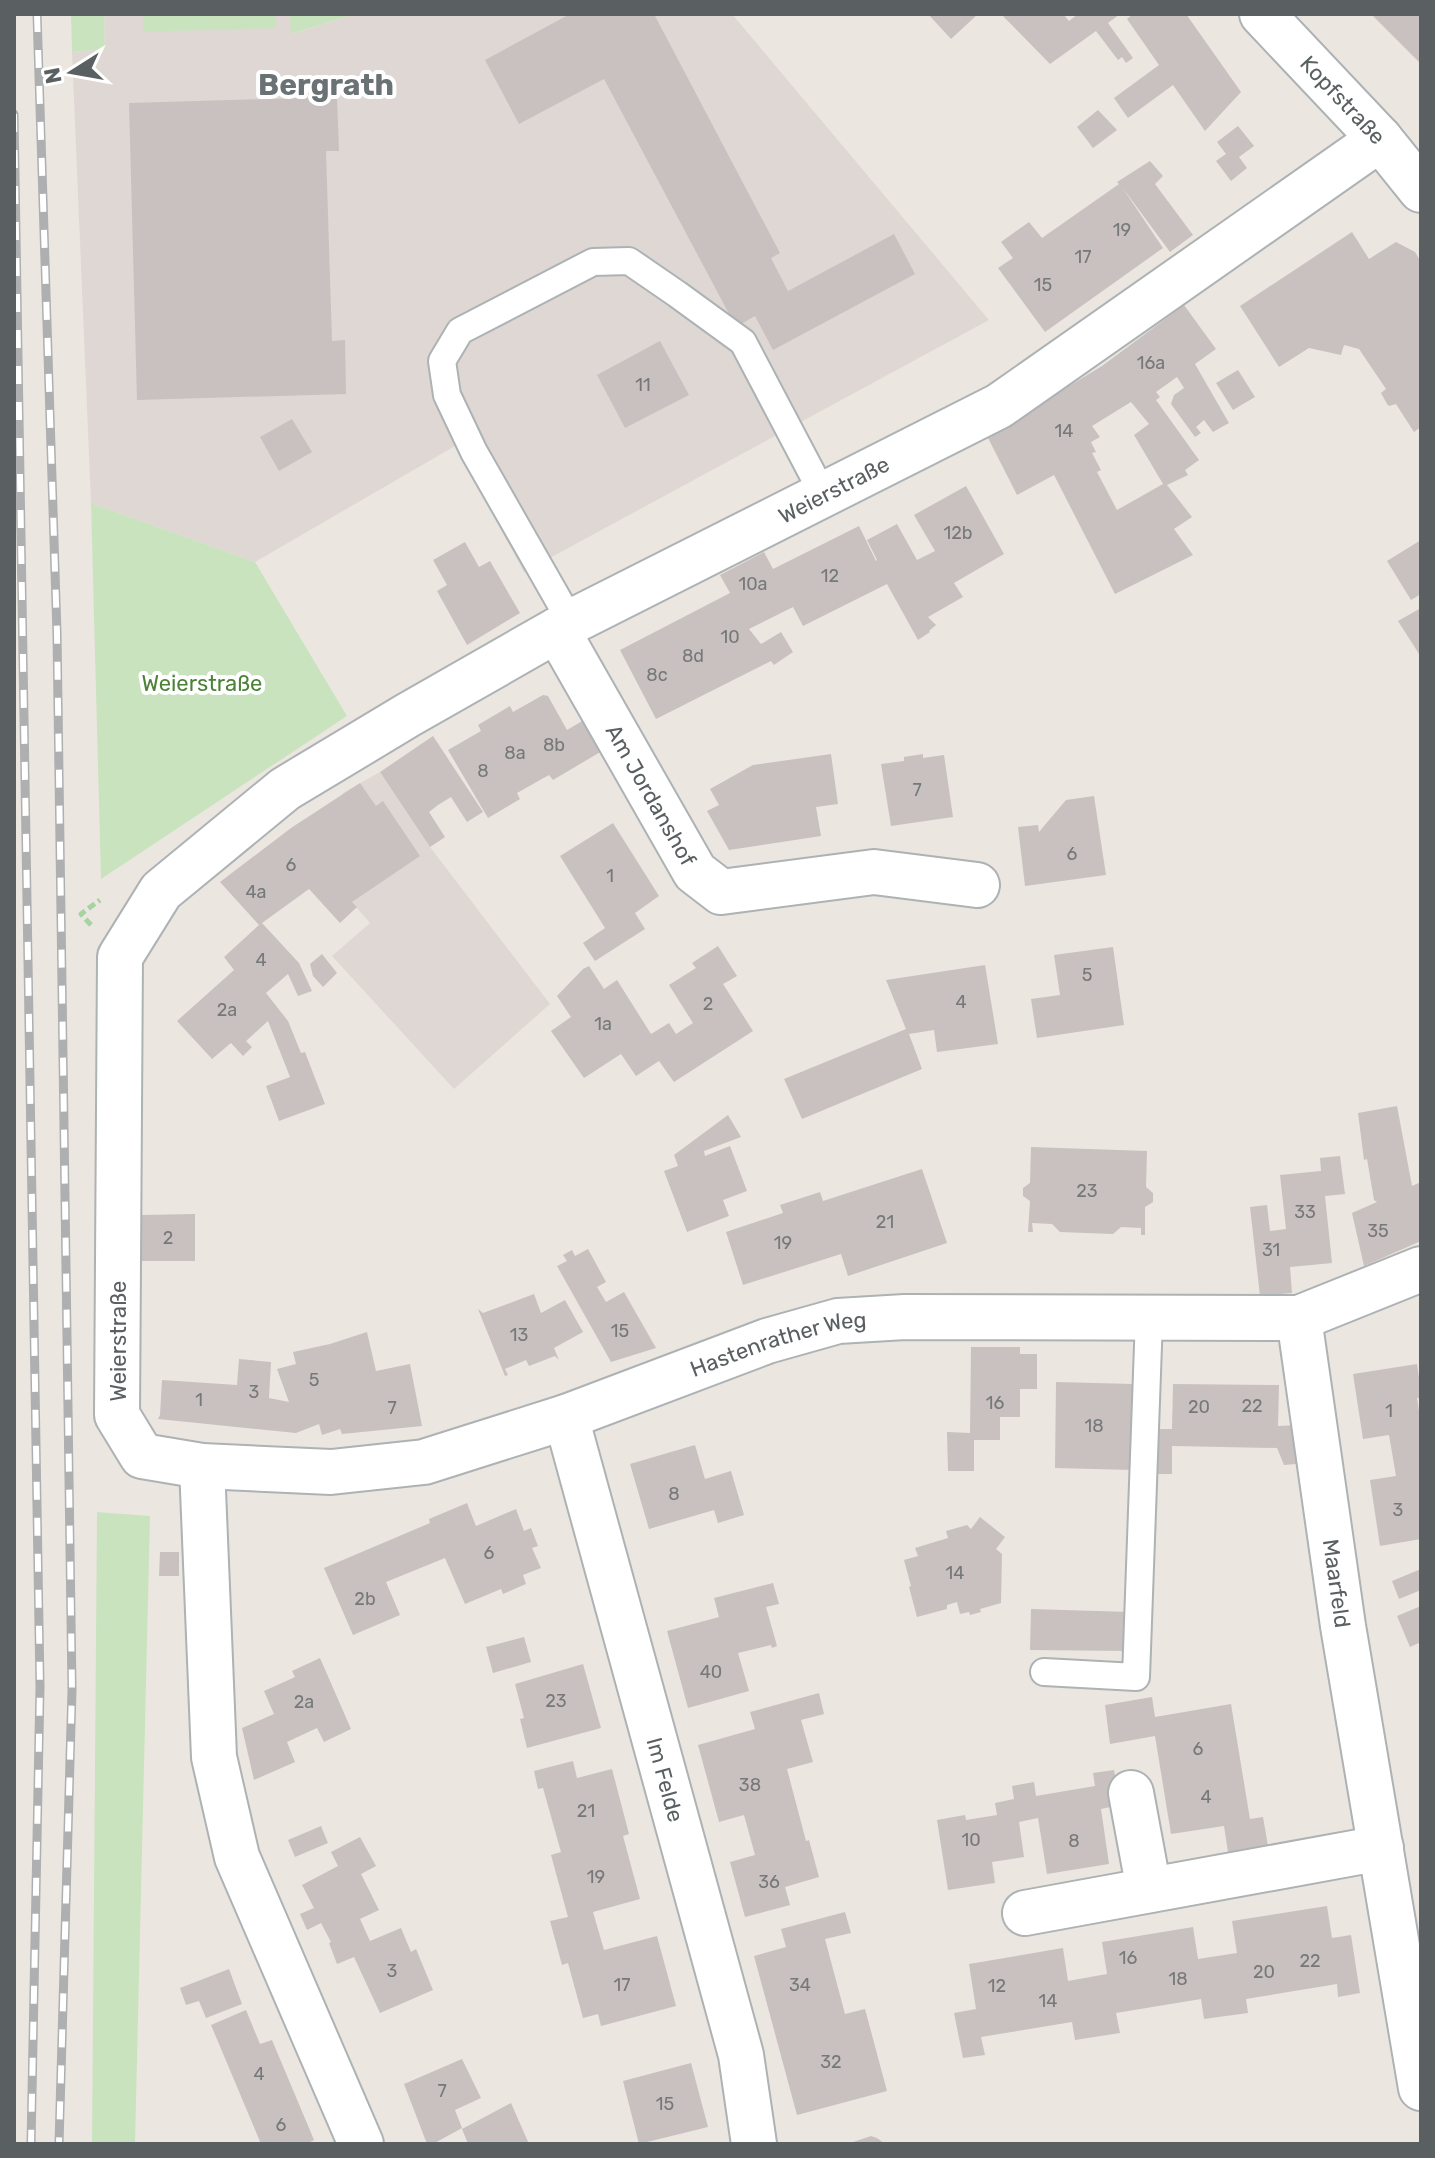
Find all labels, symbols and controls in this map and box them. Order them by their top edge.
north arrow [32,32,112,112]
street label: Kopfstraße [1295,50,1391,150]
text: N [38,65,68,86]
district label: Bergrath [258,67,394,103]
house number: 19 [1113,219,1131,241]
house number: 17 [1075,246,1091,268]
house number: 15 [1034,274,1052,296]
house number: 16a [1137,352,1165,374]
house number: 11 [635,374,651,396]
house number: 14 [1055,420,1073,442]
street label: Weierstraße [774,451,894,529]
house number: 12b [944,522,972,544]
house number: 12 [821,565,839,587]
house number: 10a [738,573,768,595]
house number: 10 [720,626,740,648]
house number: 8d [682,645,704,667]
house number: 8c [646,664,668,686]
park label: Weierstraße [142,670,262,697]
street label: Am Jordanshof [600,719,702,871]
house number: 8b [543,734,565,756]
house number: 8a [504,742,526,764]
house number: 8 [477,760,489,782]
house number: 7 [912,779,922,801]
house number: 6 [1067,843,1078,865]
house number: 6 [286,854,297,876]
house number: 1 [606,865,614,887]
house number: 4a [245,881,267,903]
house number: 4 [255,949,267,971]
house number: 5 [1082,964,1092,986]
house number: 4 [955,991,967,1013]
house number: 2 [703,993,713,1015]
house number: 2a [217,999,237,1021]
house number: 1a [594,1013,612,1035]
house number: 23 [1076,1180,1098,1202]
house number: 33 [1294,1201,1316,1223]
house number: 21 [876,1211,894,1233]
house number: 35 [1367,1220,1389,1242]
house number: 2 [163,1227,173,1249]
house number: 19 [774,1232,792,1254]
house number: 31 [1262,1239,1280,1261]
street label: Weierstraße [105,1281,132,1401]
street label: Hastenrather Weg [686,1306,867,1382]
house number: 15 [611,1320,629,1342]
house number: 13 [510,1324,528,1346]
house number: 5 [309,1369,319,1391]
house number: 3 [249,1381,259,1403]
house number: 1 [195,1389,203,1411]
house number: 16 [986,1392,1004,1414]
house number: 22 [1241,1395,1263,1417]
house number: 20 [1188,1396,1210,1418]
house number: 7 [387,1397,397,1419]
house number: 1 [1385,1400,1393,1422]
house number: 18 [1084,1415,1104,1437]
house number: 8 [668,1483,680,1505]
house number: 3 [1393,1499,1403,1521]
street label: Maarfeld [1317,1537,1357,1629]
house number: 6 [484,1542,495,1564]
house number: 14 [946,1562,964,1584]
house number: 2b [354,1588,376,1610]
house number: 40 [700,1661,722,1683]
house number: 23 [545,1690,567,1712]
house number: 2a [294,1691,314,1713]
street label: Im Felde [641,1734,690,1825]
house number: 6 [1193,1738,1204,1760]
house number: 38 [739,1774,761,1796]
house number: 4 [1200,1786,1212,1808]
house number: 21 [577,1800,595,1822]
house number: 10 [961,1829,981,1851]
house number: 8 [1068,1830,1080,1852]
house number: 19 [587,1866,605,1888]
house number: 36 [758,1871,780,1893]
house number: 16 [1119,1947,1137,1969]
house number: 22 [1299,1950,1321,1972]
house number: 3 [387,1960,397,1982]
house number: 20 [1253,1961,1275,1983]
house number: 18 [1168,1968,1188,1990]
house number: 17 [614,1974,630,1996]
house number: 34 [789,1974,811,1996]
house number: 12 [988,1975,1006,1997]
house number: 14 [1039,1990,1057,2012]
house number: 32 [820,2051,842,2073]
house number: 4 [253,2063,265,2085]
house number: 7 [437,2080,447,2102]
house number: 15 [656,2093,674,2115]
house number: 6 [276,2114,287,2136]

